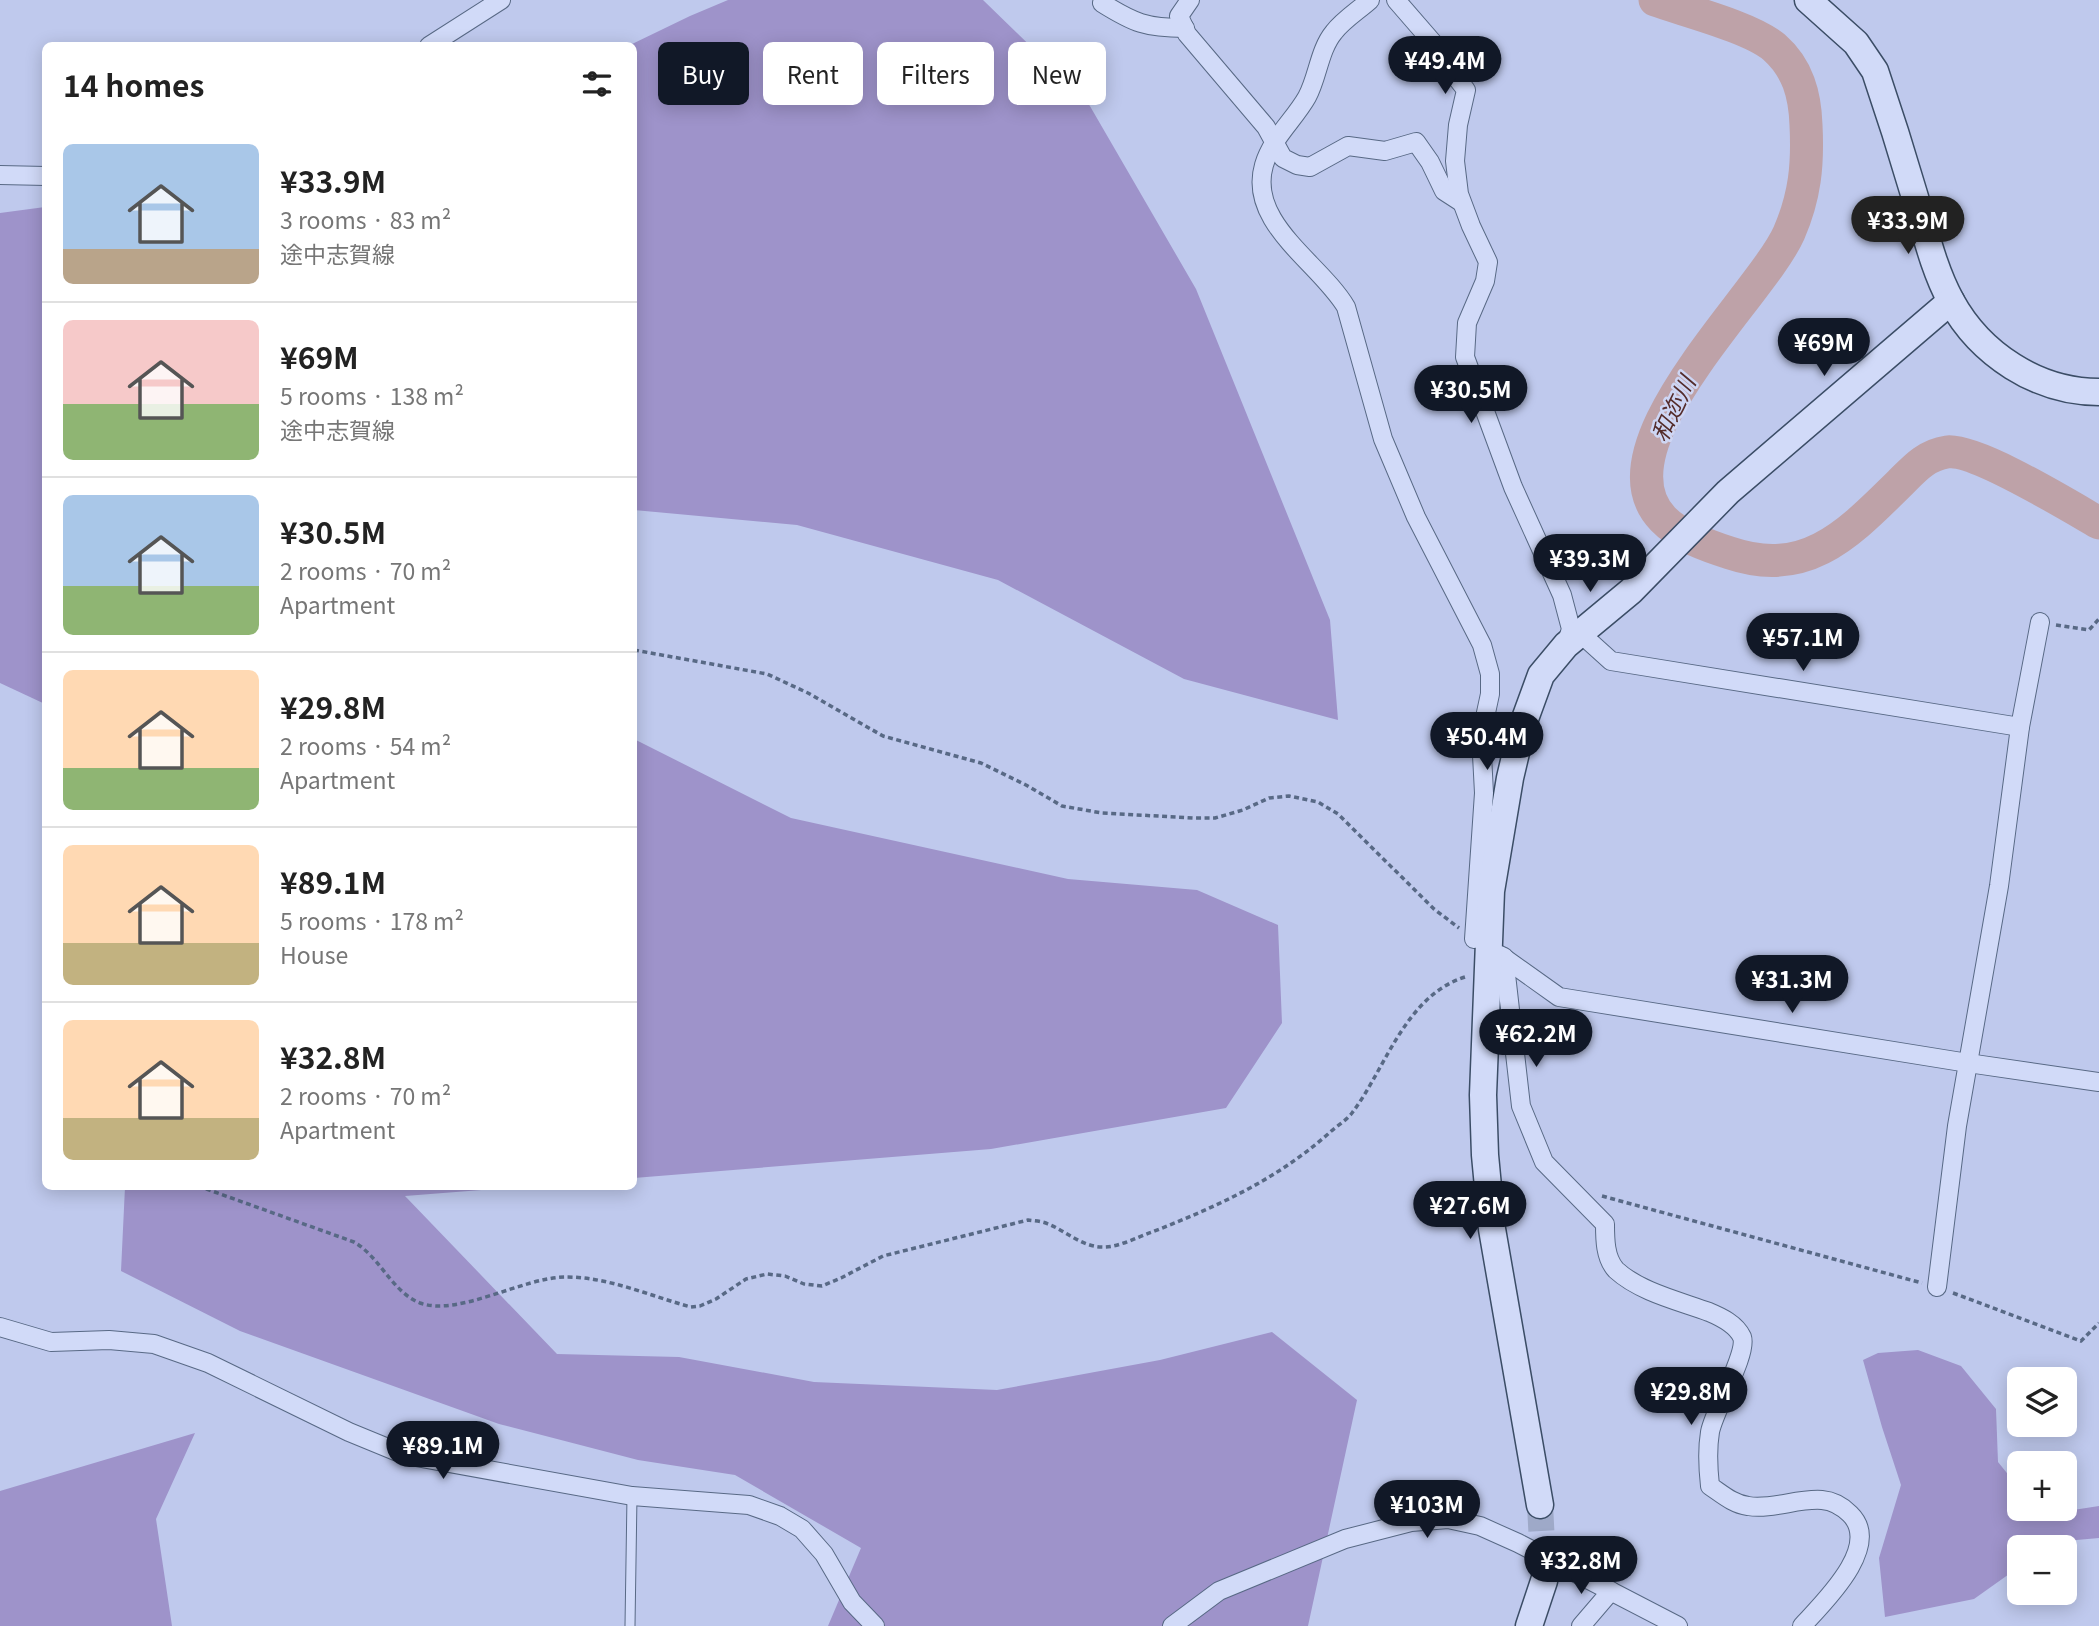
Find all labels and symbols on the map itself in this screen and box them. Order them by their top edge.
pin: ¥49.4M [1388,36,1502,96]
pin: ¥33.9M [1851,196,1965,256]
pin: ¥69M [1783,318,1865,378]
pin: ¥30.5M [1414,366,1528,425]
water label: 和迩川 [1642,367,1704,446]
pin: ¥39.3M [1533,534,1647,594]
pin: ¥57.1M [1746,614,1860,673]
pin: ¥50.4M [1430,712,1544,772]
pin: ¥31.3M [1735,956,1849,1015]
pin: ¥62.2M [1479,1010,1593,1069]
pin: ¥27.6M [1413,1182,1527,1241]
pin: ¥29.8M [1634,1368,1748,1427]
pin: ¥89.1M [386,1422,500,1481]
pin: ¥103M [1378,1480,1476,1540]
pin: ¥32.8M [1524,1536,1638,1596]

